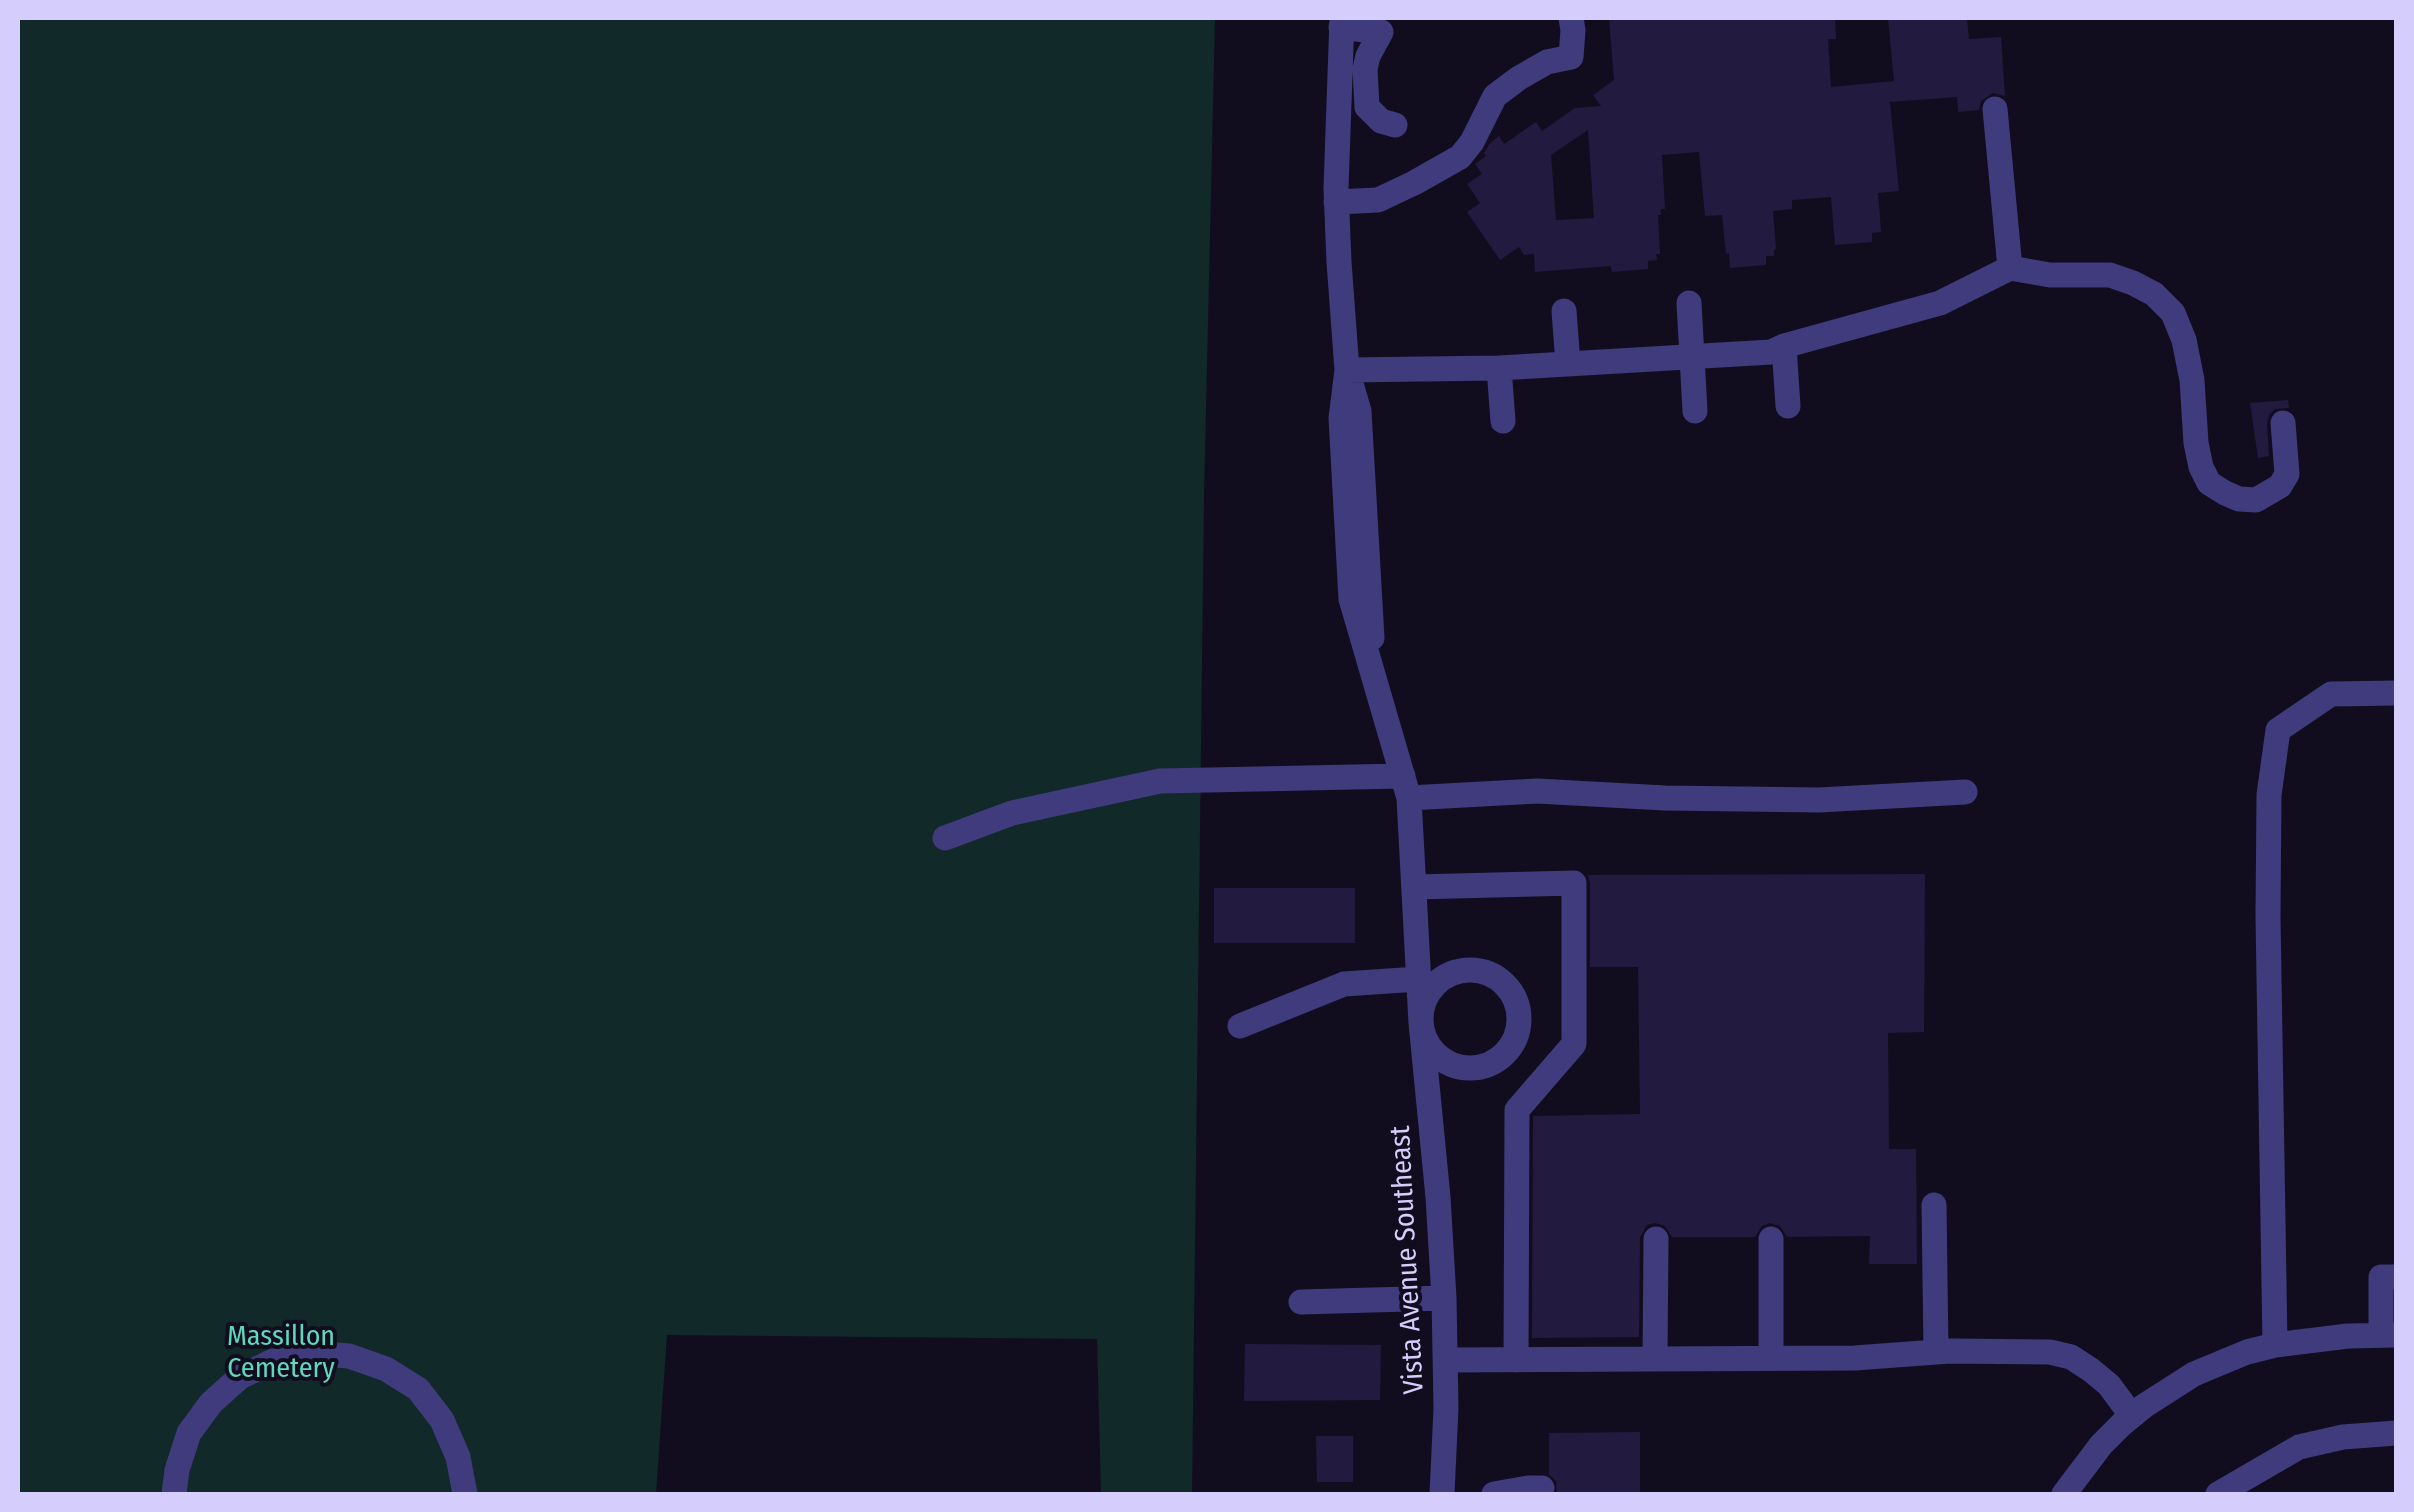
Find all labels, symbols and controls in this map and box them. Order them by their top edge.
street label: Vista Avenue Southeast [1384,1125,1432,1395]
park label: Massillon Cemetery [227,1320,335,1386]

